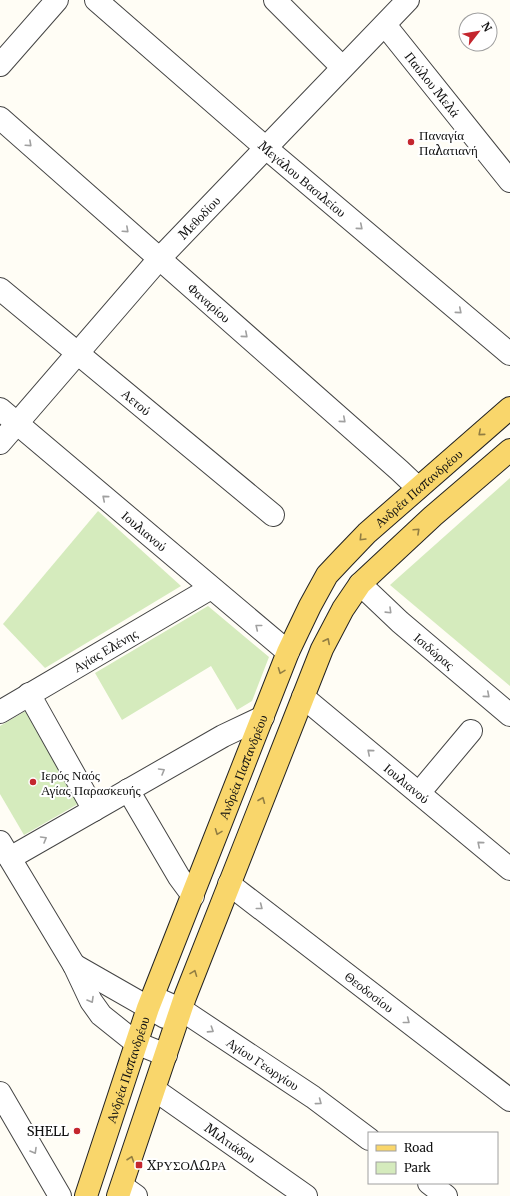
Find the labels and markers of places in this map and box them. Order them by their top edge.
place label: Παναγία Παλατιανή [419,127,478,159]
marker: Παναγία Παλατιανή [406,137,416,147]
place label: Ιερός Ναός Αγίας Παρασκευής [41,767,142,799]
marker: Ιερός Ναός Αγίας Παρασκευής [28,777,38,787]
place label: SHELL [27,1123,69,1140]
marker: SHELL [72,1126,82,1136]
place label: ΧΡΥΣΟΛΩΡΑ [147,1157,227,1174]
marker: ΧΡΥΣΟΛΩΡΑ [134,1160,144,1170]

